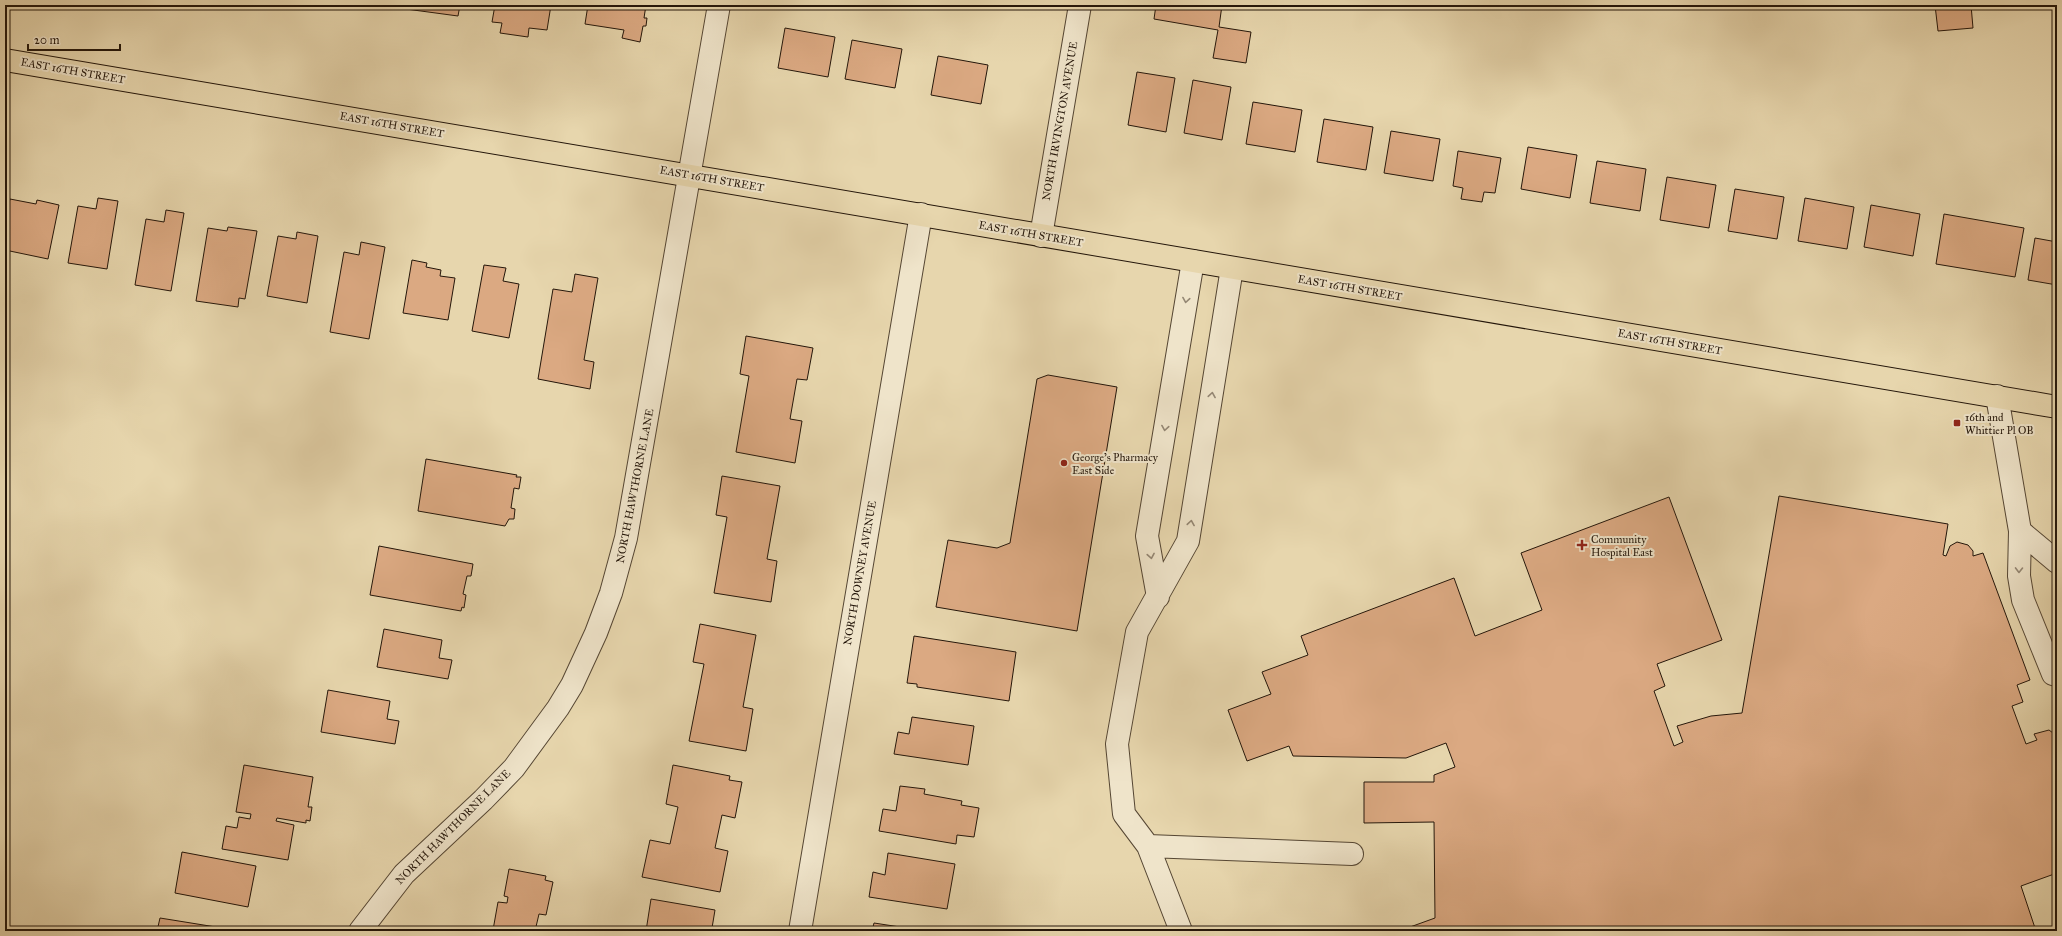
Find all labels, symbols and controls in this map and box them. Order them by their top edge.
scale bar [28,26,120,52]
text: 20 m [34,33,60,47]
street label: NORTH IRVINGTON AVENUE [1040,40,1080,202]
street label: EAST 16TH STREET [20,55,127,87]
street label: EAST 16TH STREET [339,109,446,141]
street label: EAST 16TH STREET [659,163,766,195]
street label: EAST 16TH STREET [978,218,1085,250]
street label: EAST 16TH STREET [1297,272,1404,304]
one-way arrow [1182,297,1191,303]
street label: EAST 16TH STREET [1617,326,1724,358]
one-way arrow [1207,392,1216,398]
street label: NORTH HAWTHORNE LANE [614,408,656,564]
place label: 16th and Whittier Pl OB [1965,411,2034,437]
marker: 16th and Whittier Pl OB [1952,418,1962,428]
one-way arrow [1161,425,1170,431]
place label: George's Pharmacy East Side [1072,451,1159,477]
marker: George's Pharmacy East Side [1059,458,1069,468]
street label: NORTH DOWNEY AVENUE [841,500,879,646]
one-way arrow [1186,520,1195,526]
place label: Community Hospital East [1591,533,1653,559]
marker: Community Hospital East [1576,539,1588,551]
one-way arrow [1146,553,1155,559]
one-way arrow [2015,567,2023,573]
street label: NORTH HAWTHORNE LANE [393,767,513,887]

